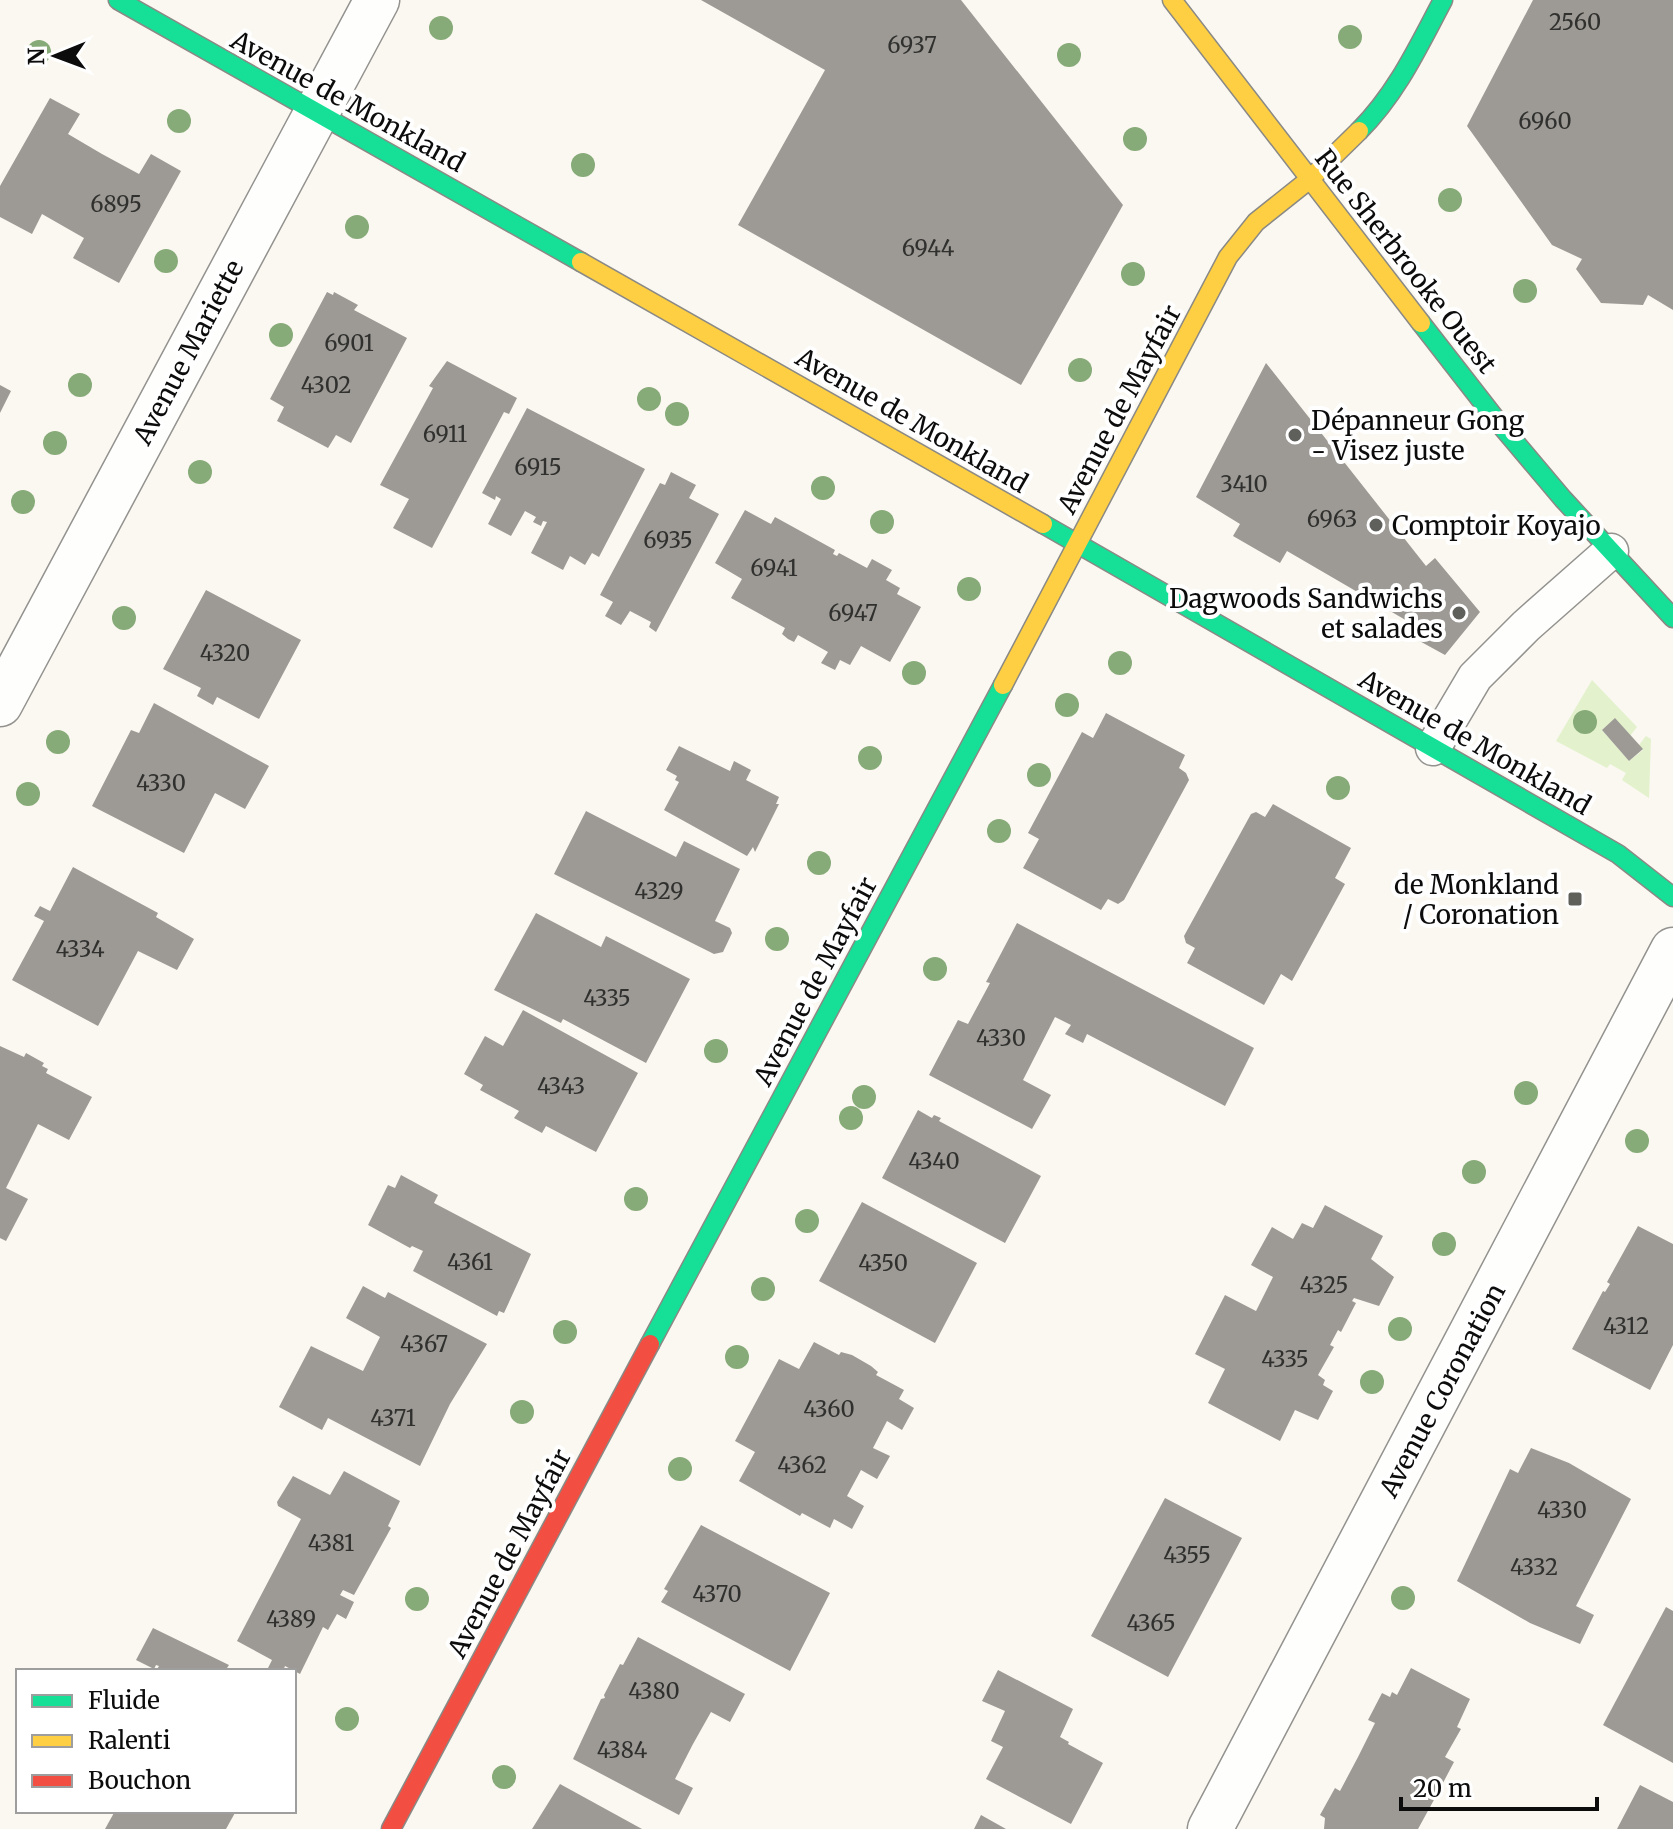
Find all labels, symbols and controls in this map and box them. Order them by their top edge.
house number: 2560 [1549,8,1601,36]
north arrow [16,16,96,96]
street label: Avenue de Monkland [224,22,471,179]
house number: 6937 [887,31,937,59]
text: N [22,47,50,65]
house number: 6960 [1518,107,1572,135]
street label: Rue Sherbrooke Ouest [1308,142,1504,380]
house number: 6895 [90,190,142,218]
house number: 6944 [902,234,955,262]
street label: Avenue Mariette [125,254,251,451]
street label: Avenue de Mayfair [1050,299,1188,520]
house number: 6901 [324,329,374,357]
street label: Avenue de Monkland [789,340,1034,500]
house number: 4302 [301,371,351,399]
place label: Dépanneur Gong - Visez juste [1311,404,1524,467]
house number: 6911 [423,420,467,448]
marker: Dépanneur Gong - Visez juste [1286,426,1304,444]
house number: 6915 [514,453,562,481]
house number: 3410 [1220,470,1268,498]
house number: 6963 [1307,505,1357,533]
place label: Comptoir Koyajo [1392,509,1601,542]
marker: Comptoir Koyajo [1367,516,1385,534]
house number: 6935 [643,526,693,554]
house number: 6941 [750,554,798,582]
place label: Dagwoods Sandwichs et salades [1169,582,1443,645]
house number: 6947 [828,599,878,627]
marker: Dagwoods Sandwichs et salades [1450,604,1468,622]
house number: 4320 [200,639,250,667]
street label: Avenue de Monkland [1352,662,1597,822]
house number: 4330 [136,769,186,797]
place label: de Monkland / Coronation [1394,868,1559,931]
street label: Avenue de Mayfair [746,871,884,1092]
house number: 4329 [634,877,684,905]
marker: de Monkland / Coronation [1566,890,1584,908]
house number: 4334 [55,935,105,963]
house number: 4335 [583,984,631,1012]
house number: 4330 [976,1024,1026,1052]
house number: 4343 [537,1072,585,1100]
house number: 4340 [908,1147,960,1175]
house number: 4361 [447,1248,493,1276]
house number: 4350 [858,1249,908,1277]
house number: 4325 [1300,1271,1348,1299]
street label: Avenue Coronation [1371,1278,1512,1503]
house number: 4312 [1603,1312,1649,1340]
house number: 4367 [400,1330,448,1358]
house number: 4335 [1261,1345,1309,1373]
house number: 4360 [803,1395,855,1423]
house number: 4371 [370,1404,416,1432]
street label: Avenue de Mayfair [440,1443,578,1664]
house number: 4362 [777,1451,827,1479]
house number: 4330 [1537,1496,1587,1524]
house number: 4381 [308,1529,354,1557]
house number: 4355 [1163,1541,1211,1569]
house number: 4332 [1510,1553,1558,1581]
house number: 4370 [692,1580,742,1608]
house number: 4389 [266,1605,316,1633]
house number: 4365 [1126,1609,1176,1637]
legend [16,1669,296,1813]
house number: 4380 [628,1677,680,1705]
text: Fluide [88,1685,160,1716]
text: Ralenti [88,1725,171,1756]
house number: 4384 [597,1736,648,1764]
scale bar [1401,1761,1597,1811]
text: Bouchon [88,1765,191,1796]
text: 20 m [1413,1773,1472,1804]

